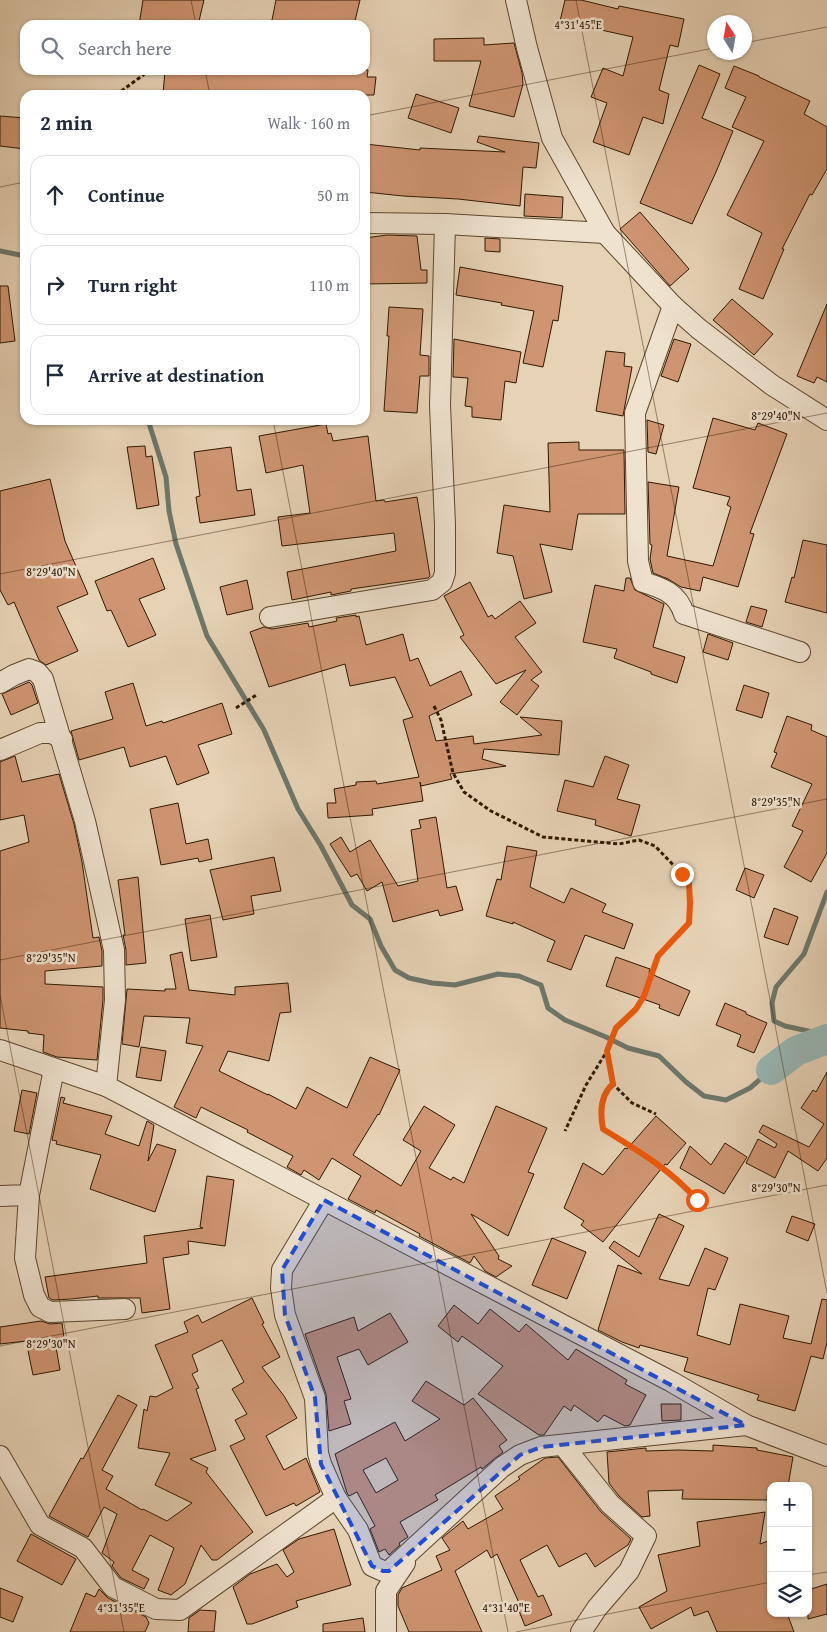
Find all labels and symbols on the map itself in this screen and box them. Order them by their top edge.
north arrow [707,15,752,60]
text: 4°31'45"E [554,16,602,33]
text: 8°29'40"N [751,407,801,424]
text: 8°29'40"N [26,563,76,580]
text: 8°29'35"N [751,793,801,810]
route end [671,863,694,886]
text: 8°29'35"N [26,949,76,966]
text: 8°29'30"N [751,1179,801,1196]
route start [686,1189,709,1212]
text: 8°29'30"N [26,1335,76,1352]
text: 4°31'35"E [97,1599,145,1616]
text: 4°31'40"E [482,1599,530,1616]

